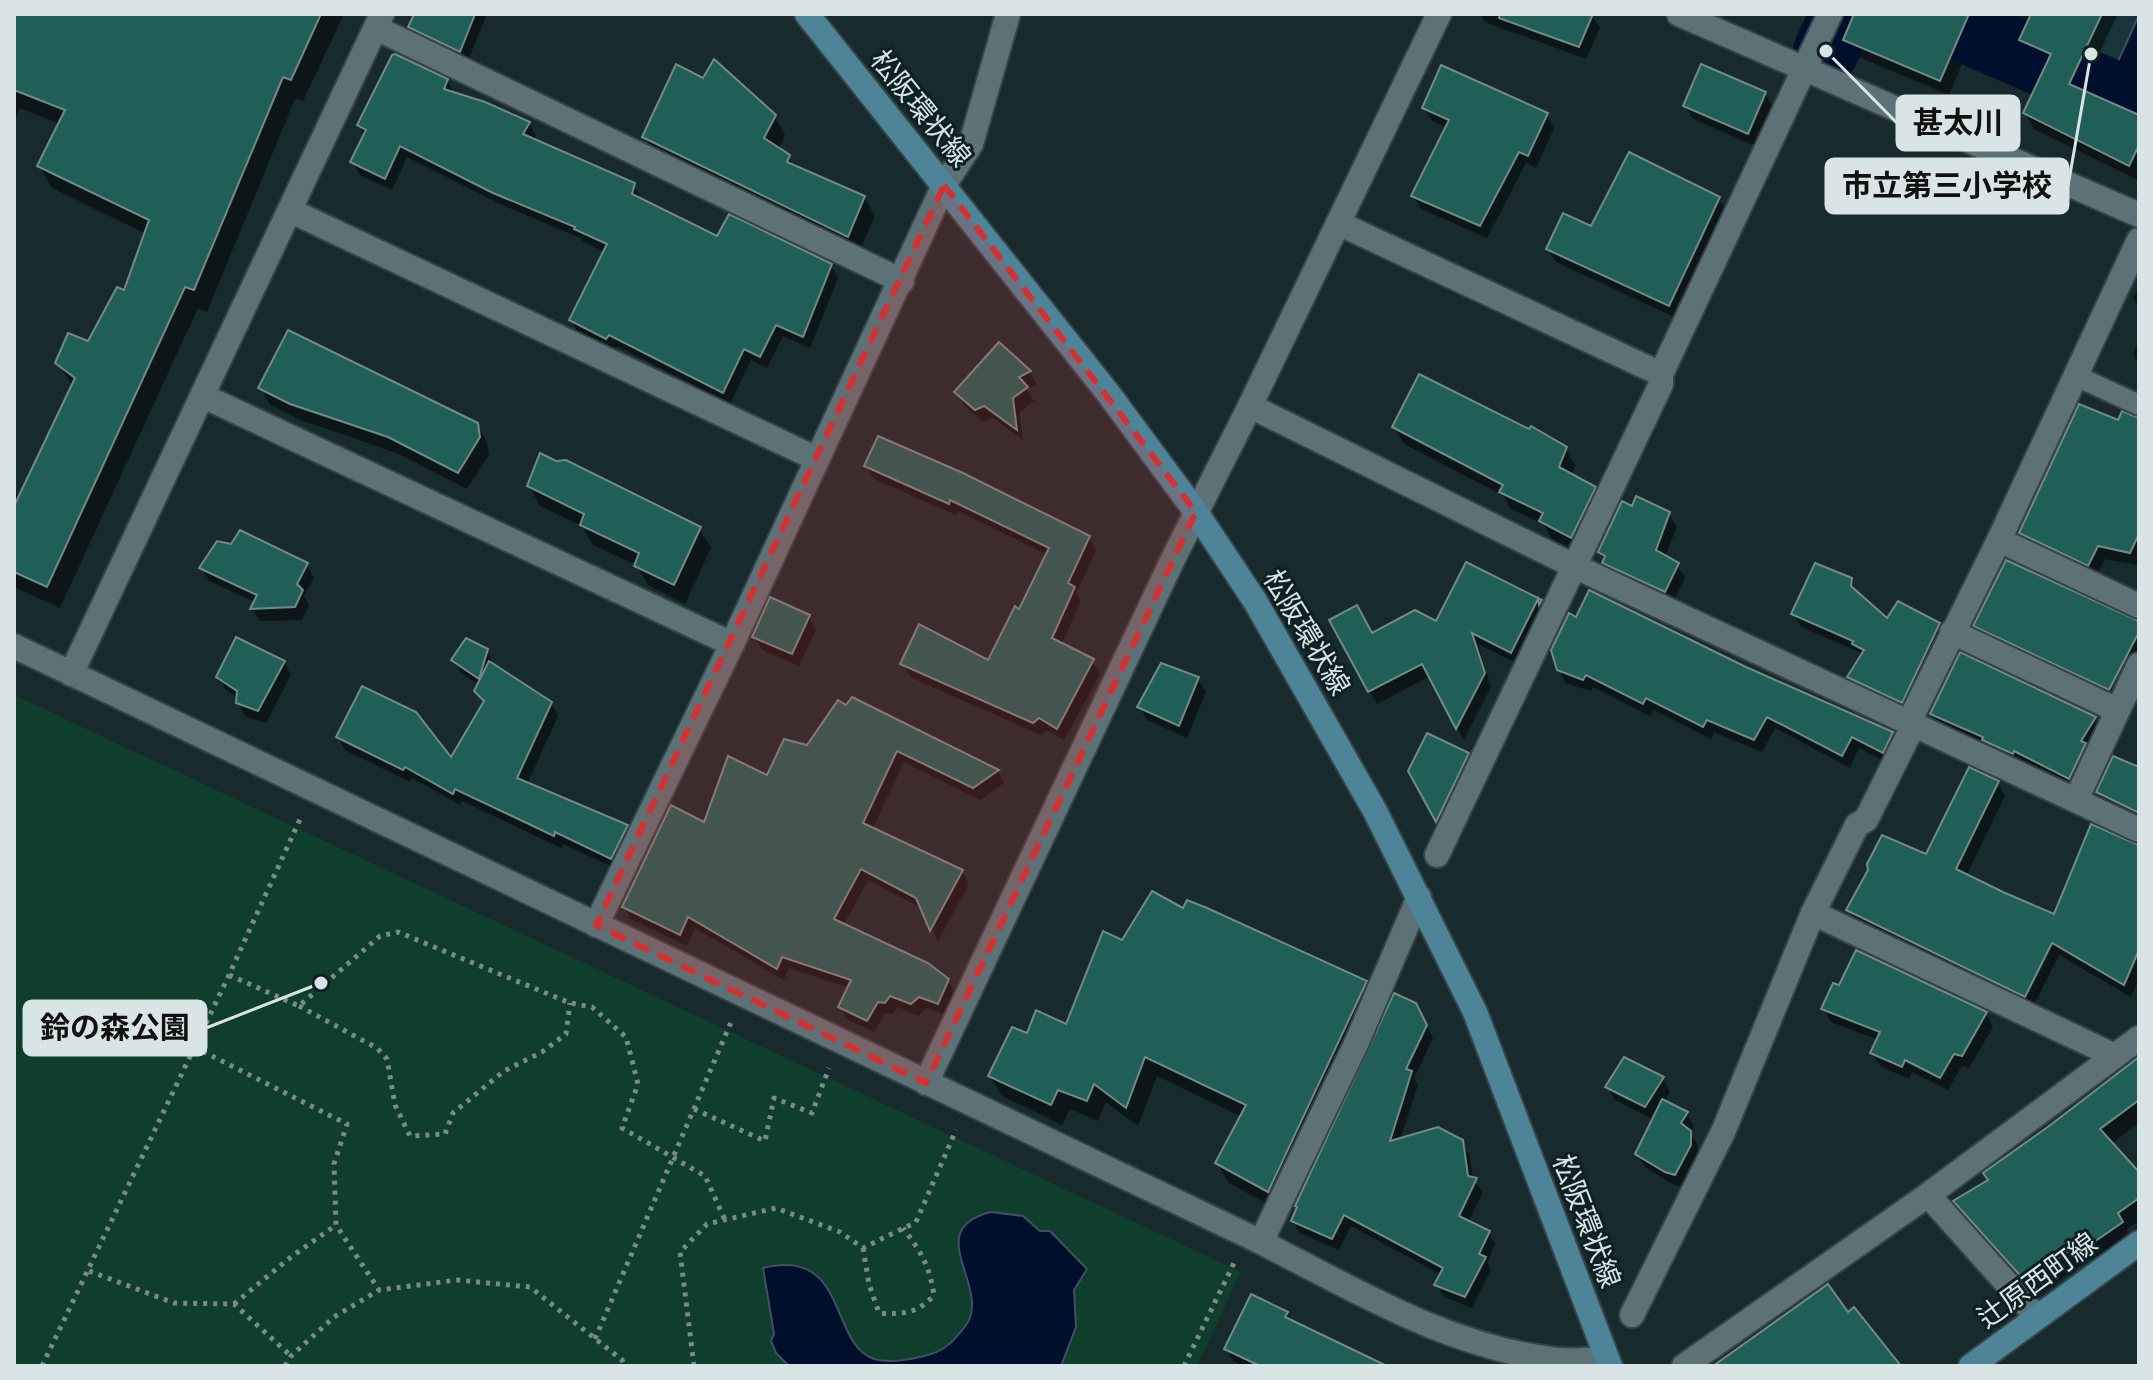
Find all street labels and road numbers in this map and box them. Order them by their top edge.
street label: 松阪環状線 [865,44,977,172]
street label: 松阪環状線 [1258,564,1357,700]
street label: 松阪環状線 [1548,1150,1627,1292]
street label: 辻原西町線 [1971,1226,2102,1333]

